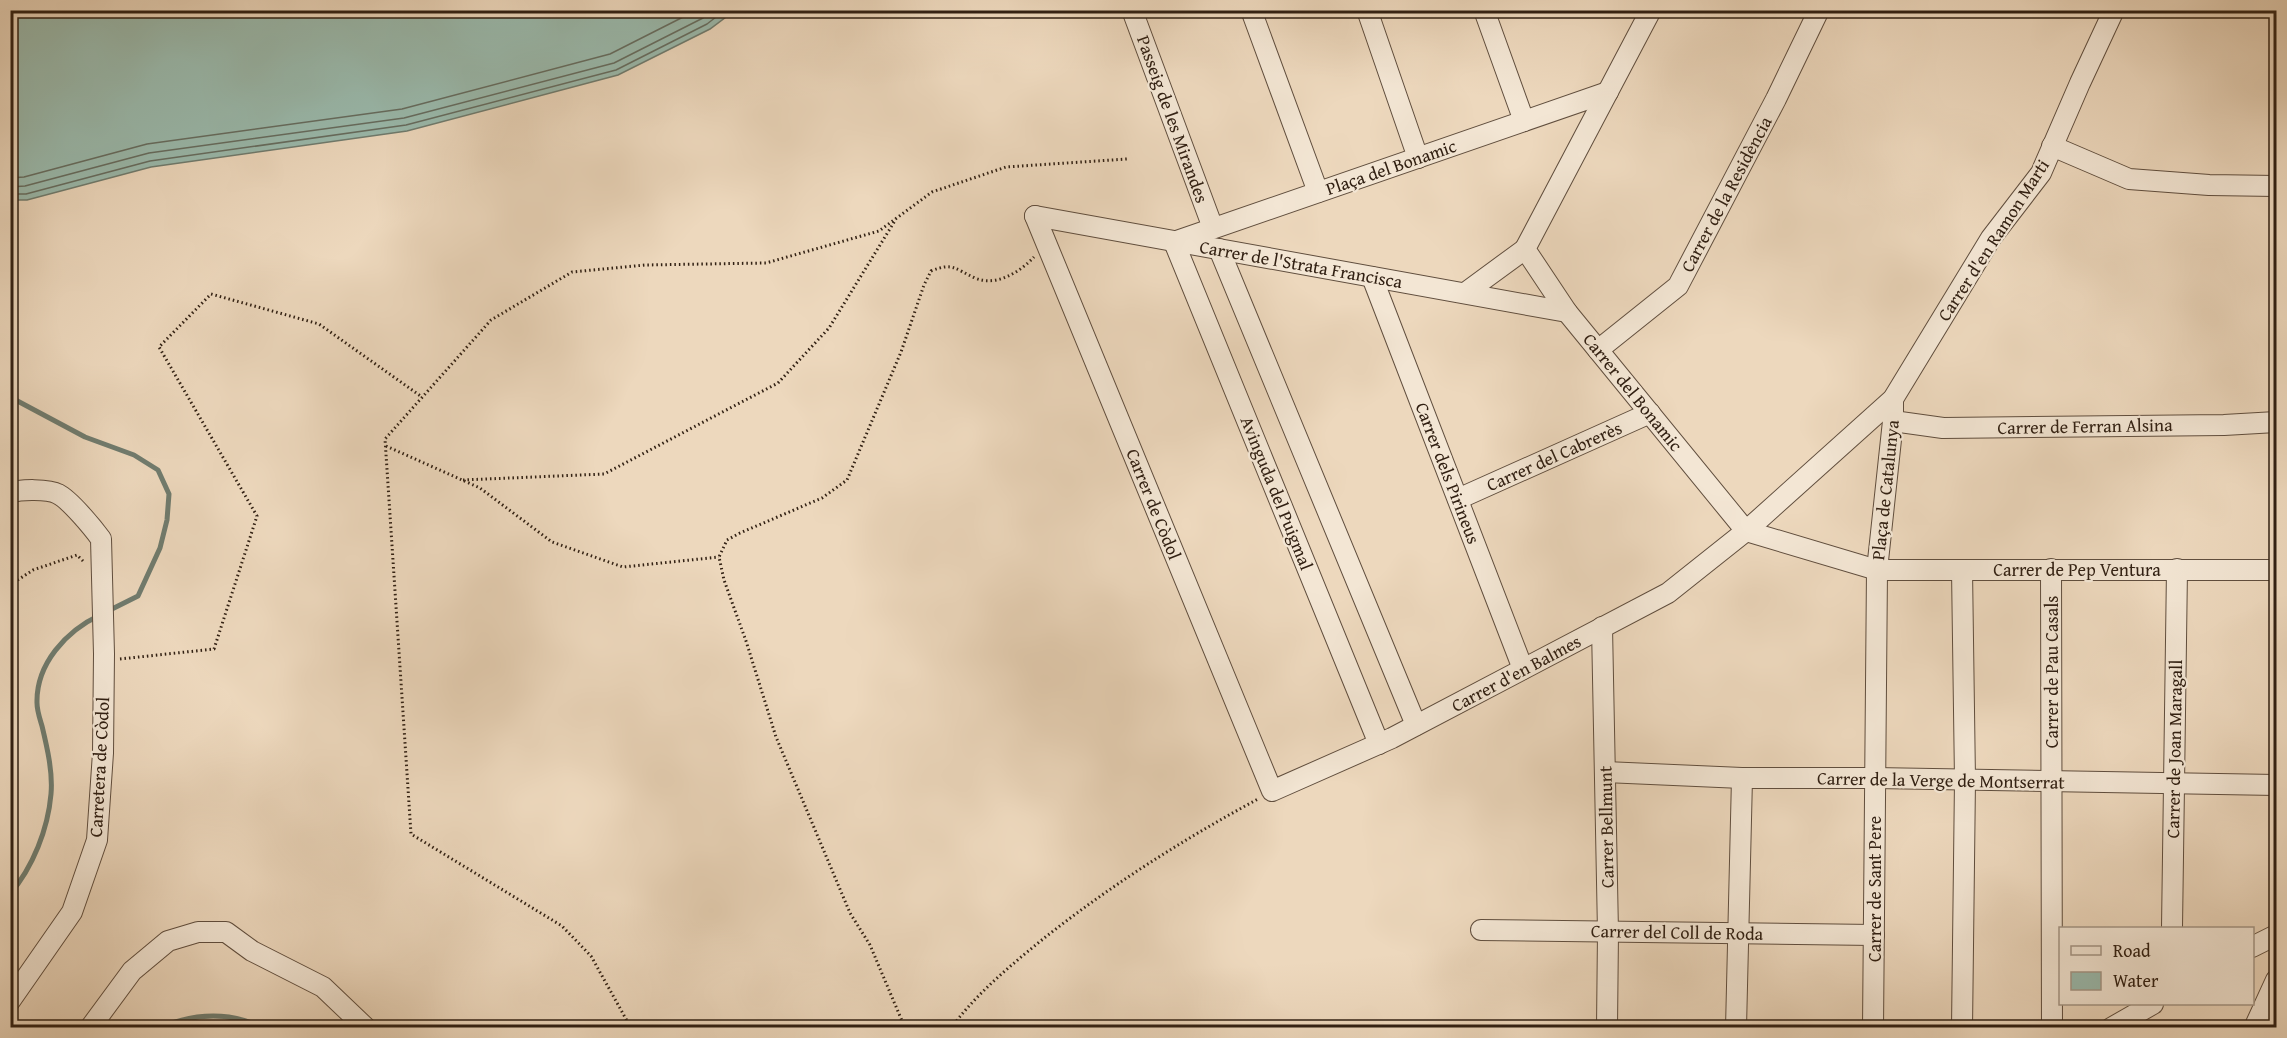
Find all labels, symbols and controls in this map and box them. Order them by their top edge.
street label: Passeig de les Mirandes [1130,32,1216,206]
street label: Carrer de la Residència [1673,111,1779,277]
street label: Plaça del Bonamic [1322,132,1460,202]
street label: Carrer d'en Ramon Marti [1930,154,2056,326]
street label: Carrer de l'Strata Francisca [1198,233,1405,295]
street label: Carrer del Bonamic [1577,327,1689,457]
street label: Carrer dels Pirineus [1409,398,1487,548]
street label: Carrer de Ferran Alsina [1997,411,2173,441]
street label: Avinguda del Puigmal [1234,412,1320,574]
street label: Carrer del Cabrerès [1482,414,1626,498]
street label: Plaça de Catalunya [1864,418,1906,562]
street label: Carrer de Còdol [1119,444,1189,564]
street label: Carrer de Pep Ventura [1993,556,2161,583]
street label: Carrer de Pau Casals [2038,596,2065,748]
street label: Carrer d'en Balmes [1446,627,1586,719]
street label: Carrer de Joan Maragall [2159,659,2189,839]
street label: Carretera de Còdol [82,696,116,838]
street label: Carrer de la Verge de Montserrat [1817,764,2066,796]
street label: Carrer Bellmunt [1591,765,1621,888]
street label: Carrer de Sant Pere [1861,816,1888,962]
street label: Carrer del Coll de Roda [1591,917,1764,947]
legend [2059,927,2254,1005]
text: Road [2113,937,2151,964]
text: Water [2113,967,2159,994]

